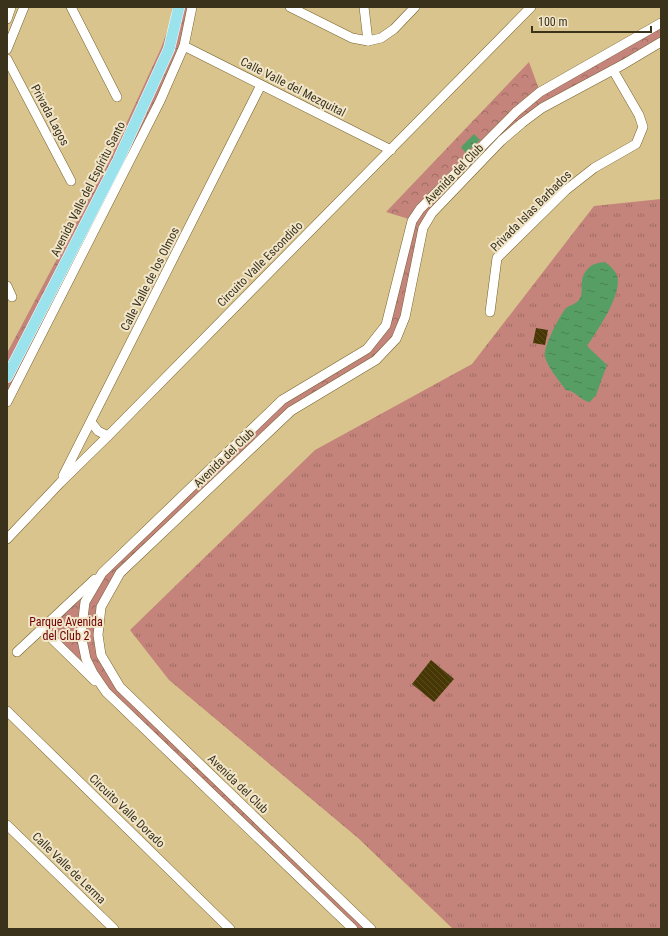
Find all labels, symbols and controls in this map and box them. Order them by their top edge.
scale bar [532,8,651,34]
text: 100 m [538,15,568,29]
street label: Calle Valle del Mezquital [238,54,348,120]
street label: Privada Lagos [28,82,72,148]
street label: Avenida Valle del Espíritu Santo [48,119,128,259]
street label: Avenida del Club [422,141,486,207]
street label: Privada Islas Barbados [488,168,574,254]
street label: Circuito Valle Escondido [214,218,306,310]
street label: Calle Valle de los Olmos [118,225,182,333]
street label: Avenida del Club [191,426,257,490]
park label: Parque Avenida del Club 2 [29,615,103,643]
street label: Avenida del Club [205,752,271,816]
street label: Circuito Valle Dorado [86,771,168,851]
street label: Calle Valle de Lerma [29,829,109,907]

